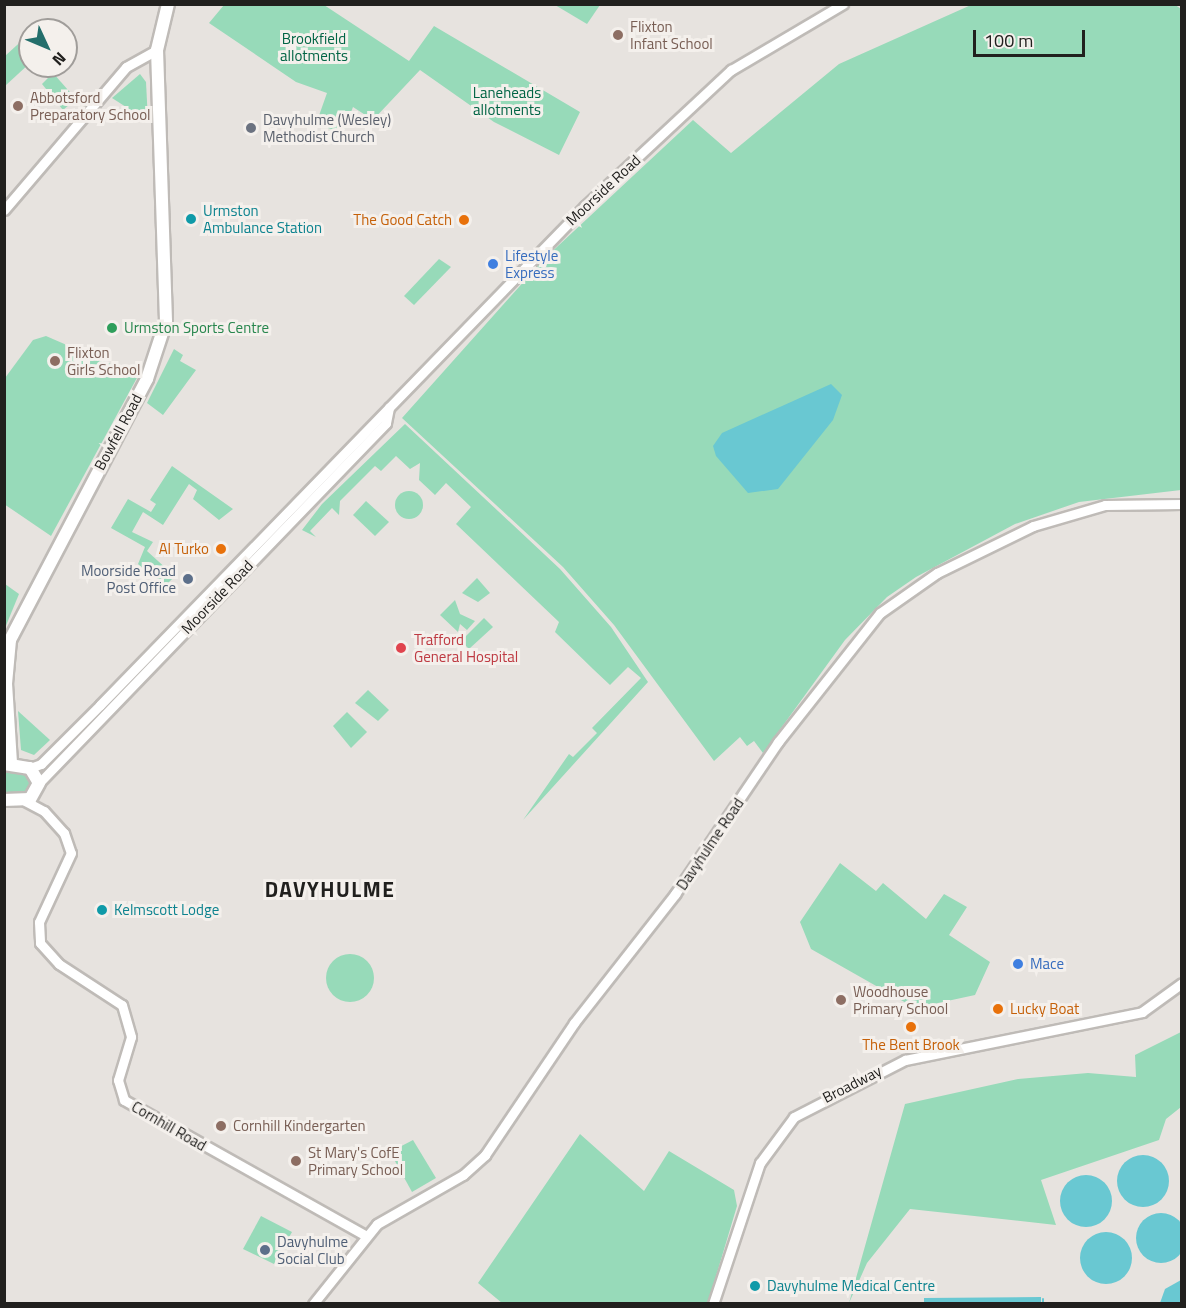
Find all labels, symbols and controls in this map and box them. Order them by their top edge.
place label: Flixton Infant School [630,17,713,52]
north arrow [18,18,78,78]
scale bar [976,18,1088,56]
text: 100 m [984,27,1033,54]
marker: Flixton Infant School [611,28,625,42]
park label: Brookfield allotments [280,29,348,64]
text: N [47,47,72,71]
park label: Laneheads allotments [473,83,541,118]
place label: Abbotsford Preparatory School [30,88,151,123]
marker: Abbotsford Preparatory School [11,99,25,113]
place label: Davyhulme (Wesley) Methodist Church [263,110,391,145]
marker: Davyhulme (Wesley) Methodist Church [244,121,258,135]
street label: Moorside Road [562,151,644,229]
place label: Urmston Ambulance Station [203,201,322,236]
place label: The Good Catch [353,211,452,229]
marker: Urmston Ambulance Station [184,212,198,226]
marker: The Good Catch [457,213,471,227]
place label: Lifestyle Express [505,246,558,281]
marker: Lifestyle Express [486,257,500,271]
place label: Urmston Sports Centre [124,319,269,337]
marker: Urmston Sports Centre [105,321,119,335]
place label: Flixton Girls School [67,343,140,378]
marker: Flixton Girls School [48,354,62,368]
street label: Bowfell Road [90,391,146,473]
place label: Al Turko [159,540,209,558]
marker: Al Turko [214,542,228,556]
street label: Moorside Road [177,557,257,637]
place label: Moorside Road Post Office [81,561,176,596]
marker: Moorside Road Post Office [181,572,195,586]
place label: Trafford General Hospital [414,630,518,665]
marker: Trafford General Hospital [392,639,410,657]
street label: Davyhulme Road [673,795,747,893]
district label: DAVYHULME [265,876,395,902]
place label: Kelmscott Lodge [114,901,219,919]
marker: Kelmscott Lodge [95,903,109,917]
place label: Mace [1030,955,1064,973]
marker: Mace [1011,957,1025,971]
place label: Woodhouse Primary School [853,982,948,1017]
marker: Woodhouse Primary School [834,993,848,1007]
place label: Lucky Boat [1010,1000,1079,1018]
marker: Lucky Boat [991,1002,1005,1016]
marker: The Bent Brook [904,1020,918,1034]
place label: The Bent Brook [862,1036,960,1054]
street label: Broadway [820,1062,884,1106]
street label: Cornhill Road [128,1097,210,1155]
place label: Cornhill Kindergarten [233,1117,366,1135]
marker: Cornhill Kindergarten [214,1119,228,1133]
place label: St Mary's CofE Primary School [308,1143,403,1178]
marker: St Mary's CofE Primary School [289,1154,303,1168]
place label: Davyhulme Social Club [277,1232,348,1267]
marker: Davyhulme Social Club [258,1243,272,1257]
place label: Davyhulme Medical Centre [767,1277,935,1295]
marker: Davyhulme Medical Centre [748,1279,762,1293]

